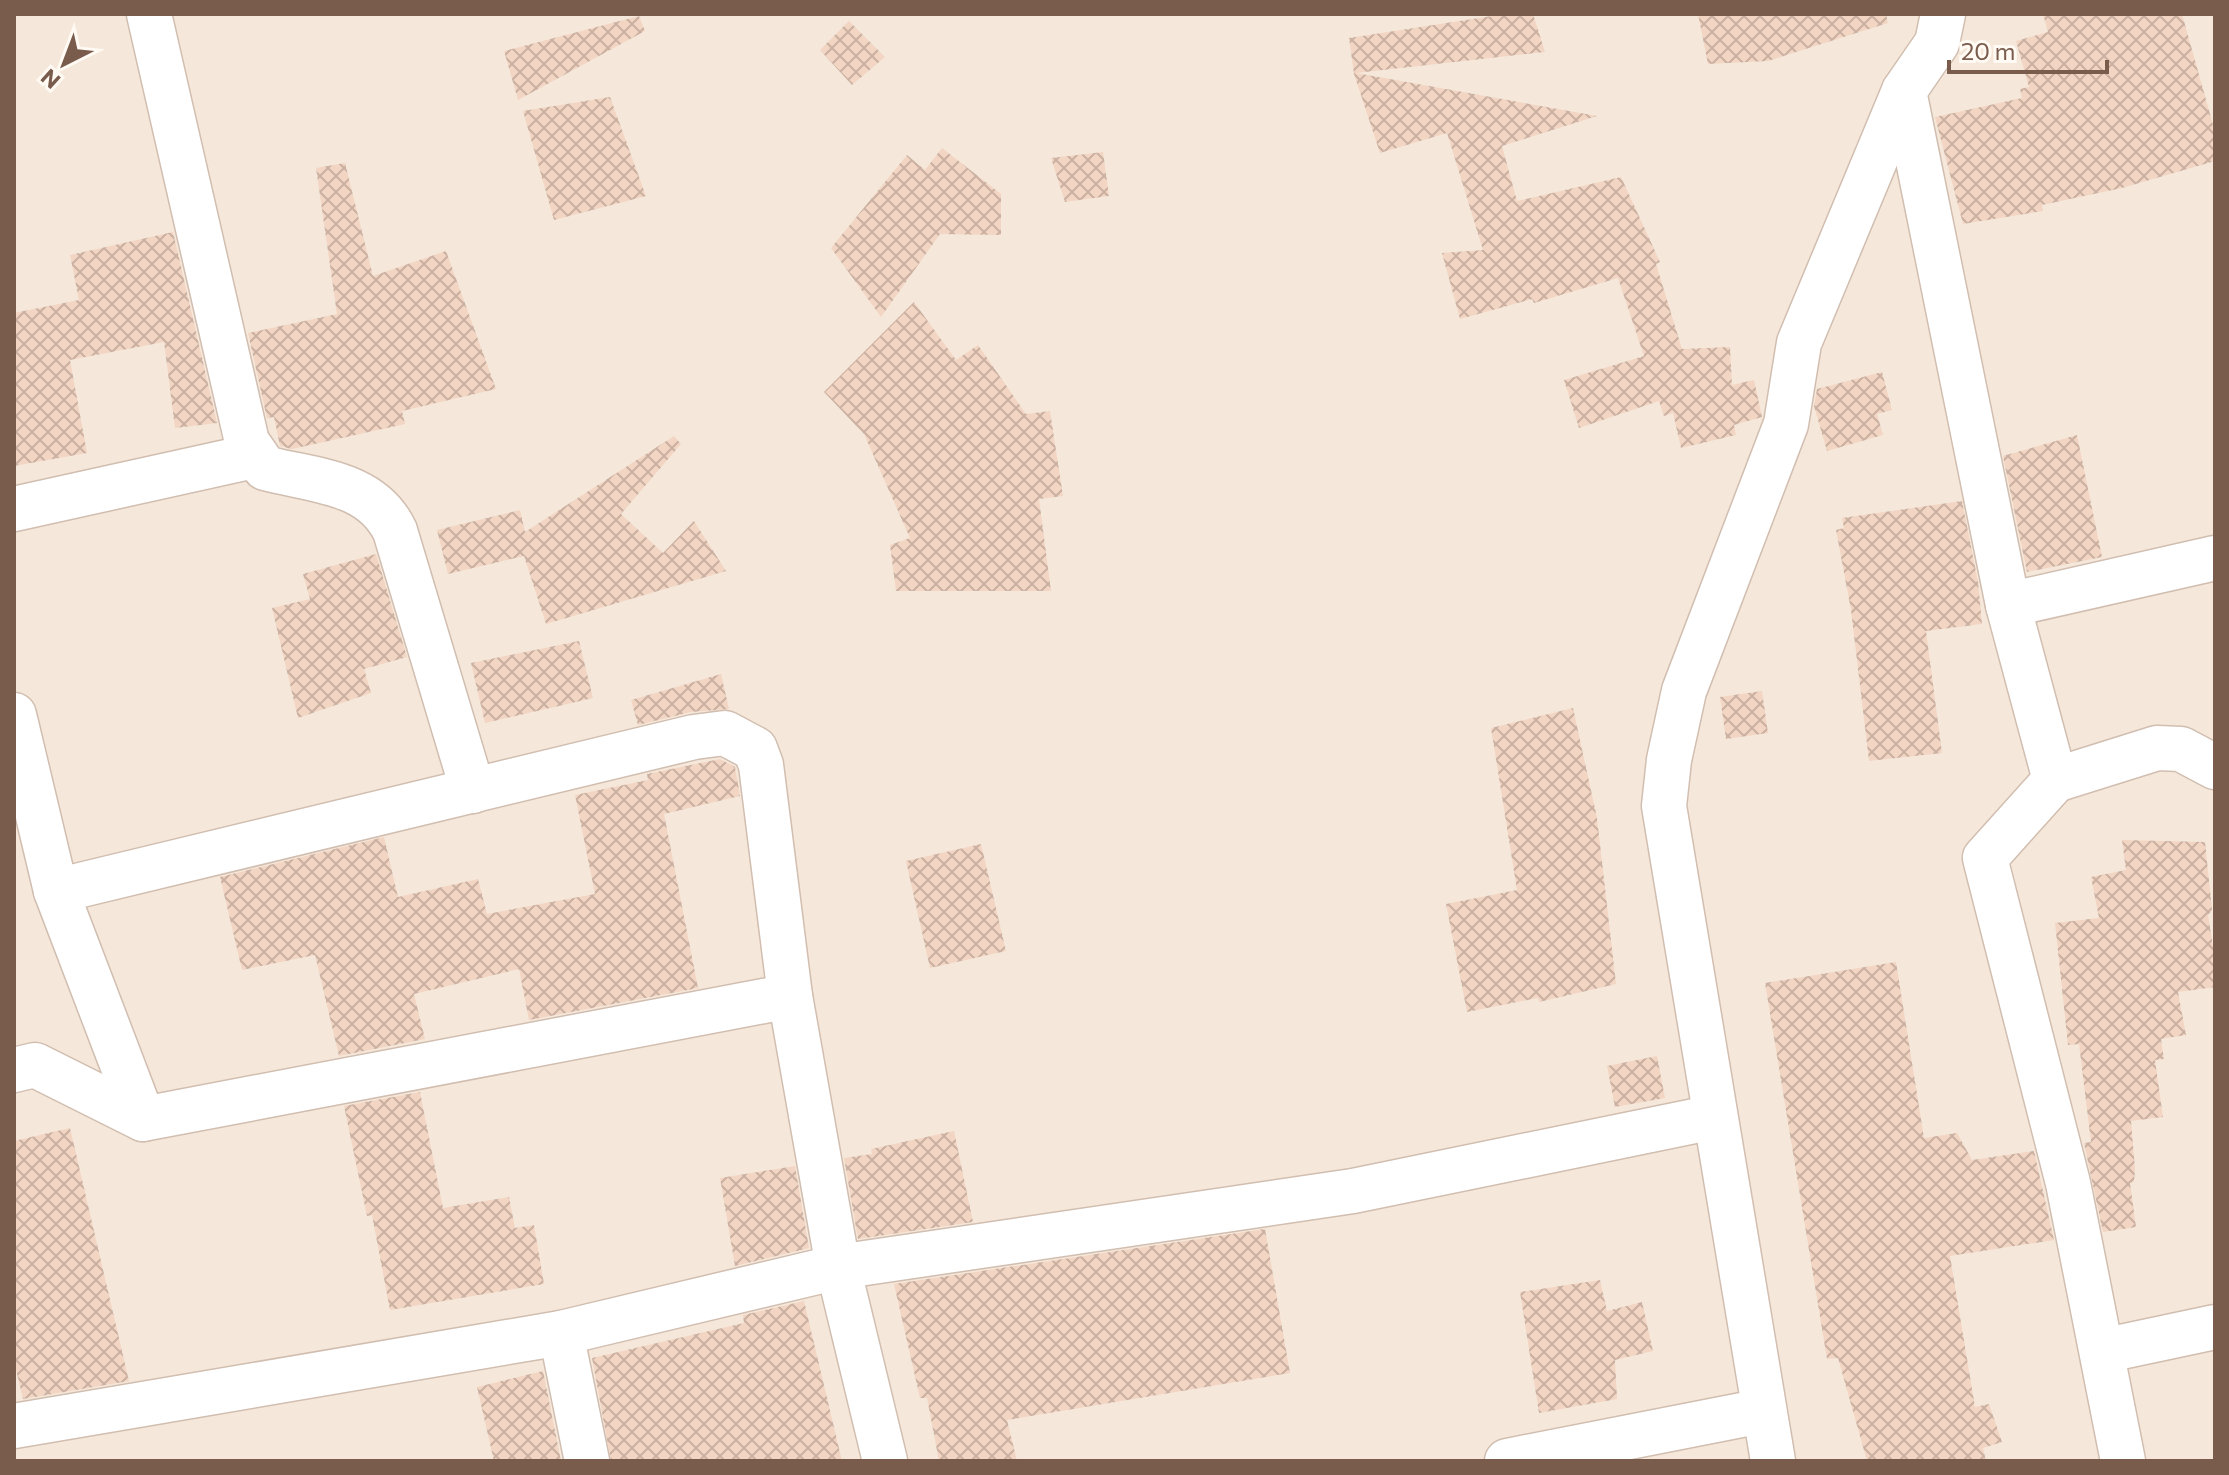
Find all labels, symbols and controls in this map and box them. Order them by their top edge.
north arrow [24,24,104,104]
scale bar [1949,24,2107,74]
text: 20 m [1961,36,2015,65]
text: N [35,64,65,95]

